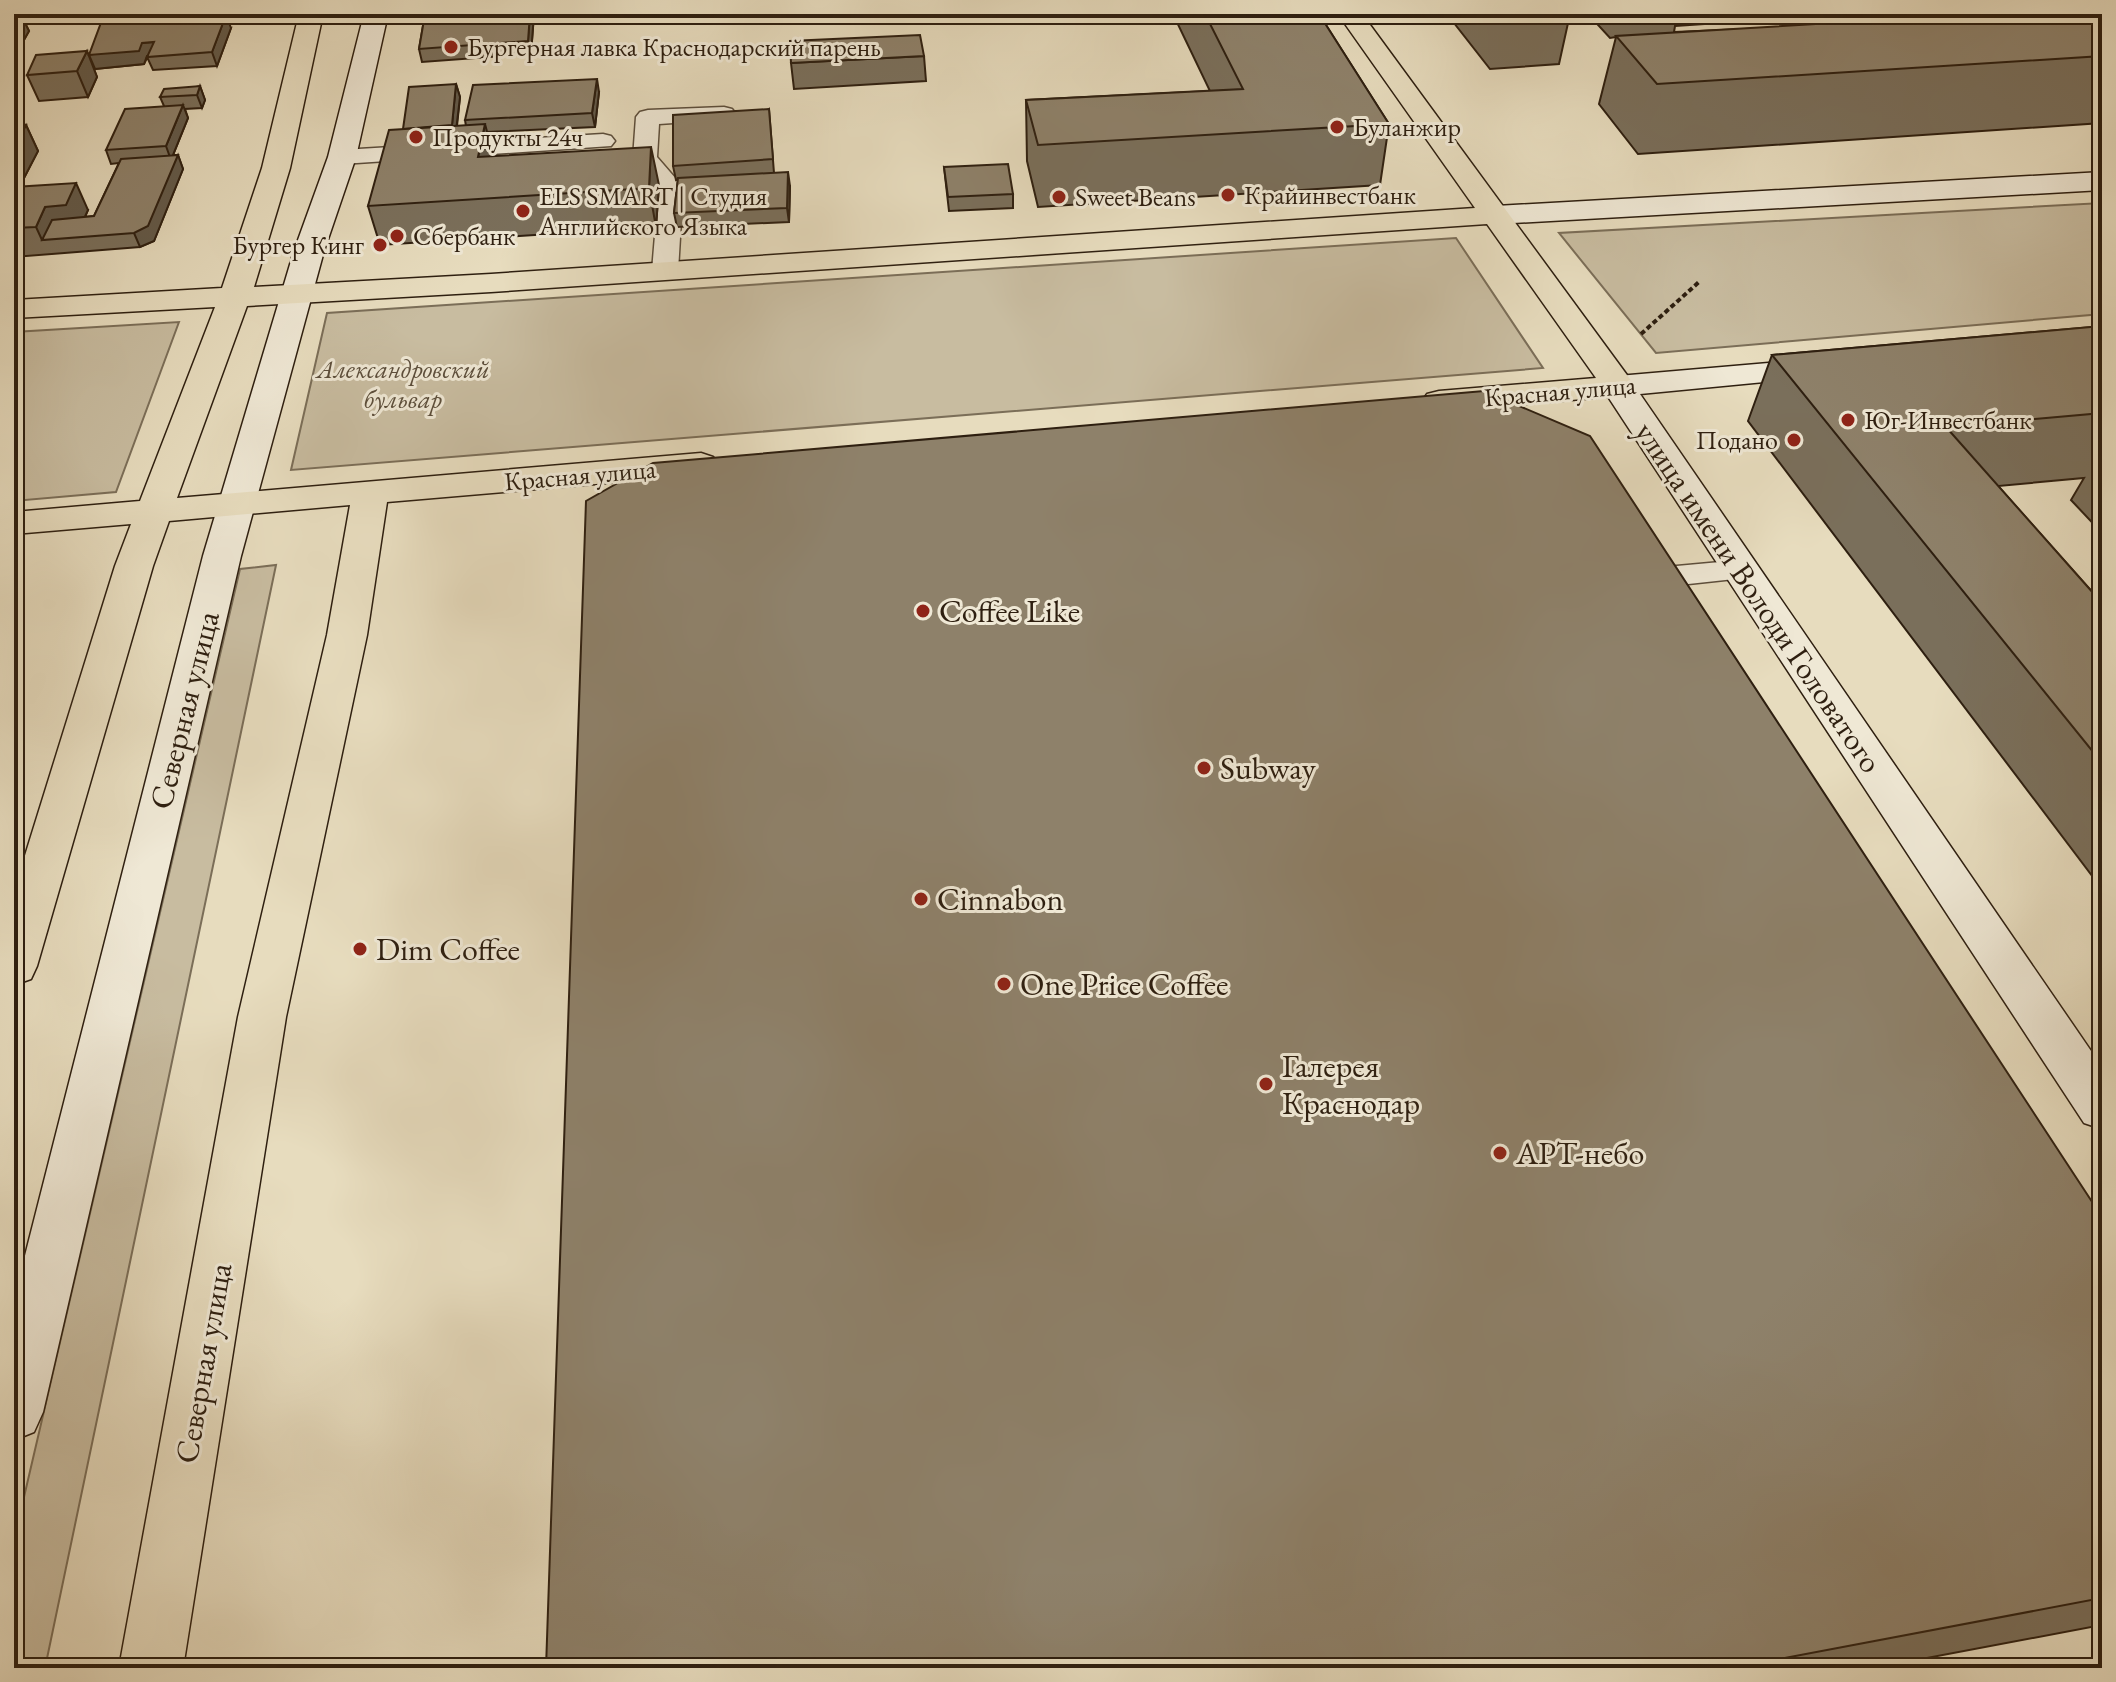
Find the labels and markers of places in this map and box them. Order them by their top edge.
place label: Бургерная лавка Краснодарский парень [467,30,881,64]
marker: Бургерная лавка Краснодарский парень [442,38,460,56]
place label: Буланжир [1353,110,1461,144]
marker: Буланжир [1328,118,1346,136]
place label: Продукты 24ч [432,120,584,154]
marker: Продукты 24ч [407,128,425,146]
place label: Крайинвестбанк [1244,178,1416,212]
place label: ELS SMART | Студия Английского Языка [538,179,767,243]
place label: Sweet Beans [1075,180,1196,214]
marker: Крайинвестбанк [1219,186,1237,204]
marker: Sweet Beans [1050,188,1068,206]
marker: ELS SMART | Студия Английского Языка [514,202,532,220]
place label: Сбербанк [413,219,516,253]
marker: Сбербанк [388,227,406,245]
place label: Бургер Кинг [232,228,364,262]
marker: Бургер Кинг [371,236,389,254]
place label: Юг-Инвестбанк [1864,403,2032,437]
marker: Юг-Инвестбанк [1839,411,1857,429]
place label: Подано [1696,423,1778,457]
marker: Подано [1785,431,1803,449]
place label: Coffee Like [939,590,1080,632]
marker: Coffee Like [914,602,932,620]
place label: Subway [1220,747,1317,789]
marker: Subway [1195,759,1213,777]
place label: Cinnabon [937,878,1063,920]
marker: Cinnabon [912,890,930,908]
place label: Dim Coffee [376,928,520,970]
marker: Dim Coffee [351,940,369,958]
place label: One Price Coffee [1020,963,1228,1005]
marker: One Price Coffee [995,975,1013,993]
place label: Галерея Краснодар [1282,1045,1420,1124]
marker: Галерея Краснодар [1257,1075,1275,1093]
place label: АРТ-небо [1515,1132,1644,1174]
marker: АРТ-небо [1491,1144,1509,1162]

